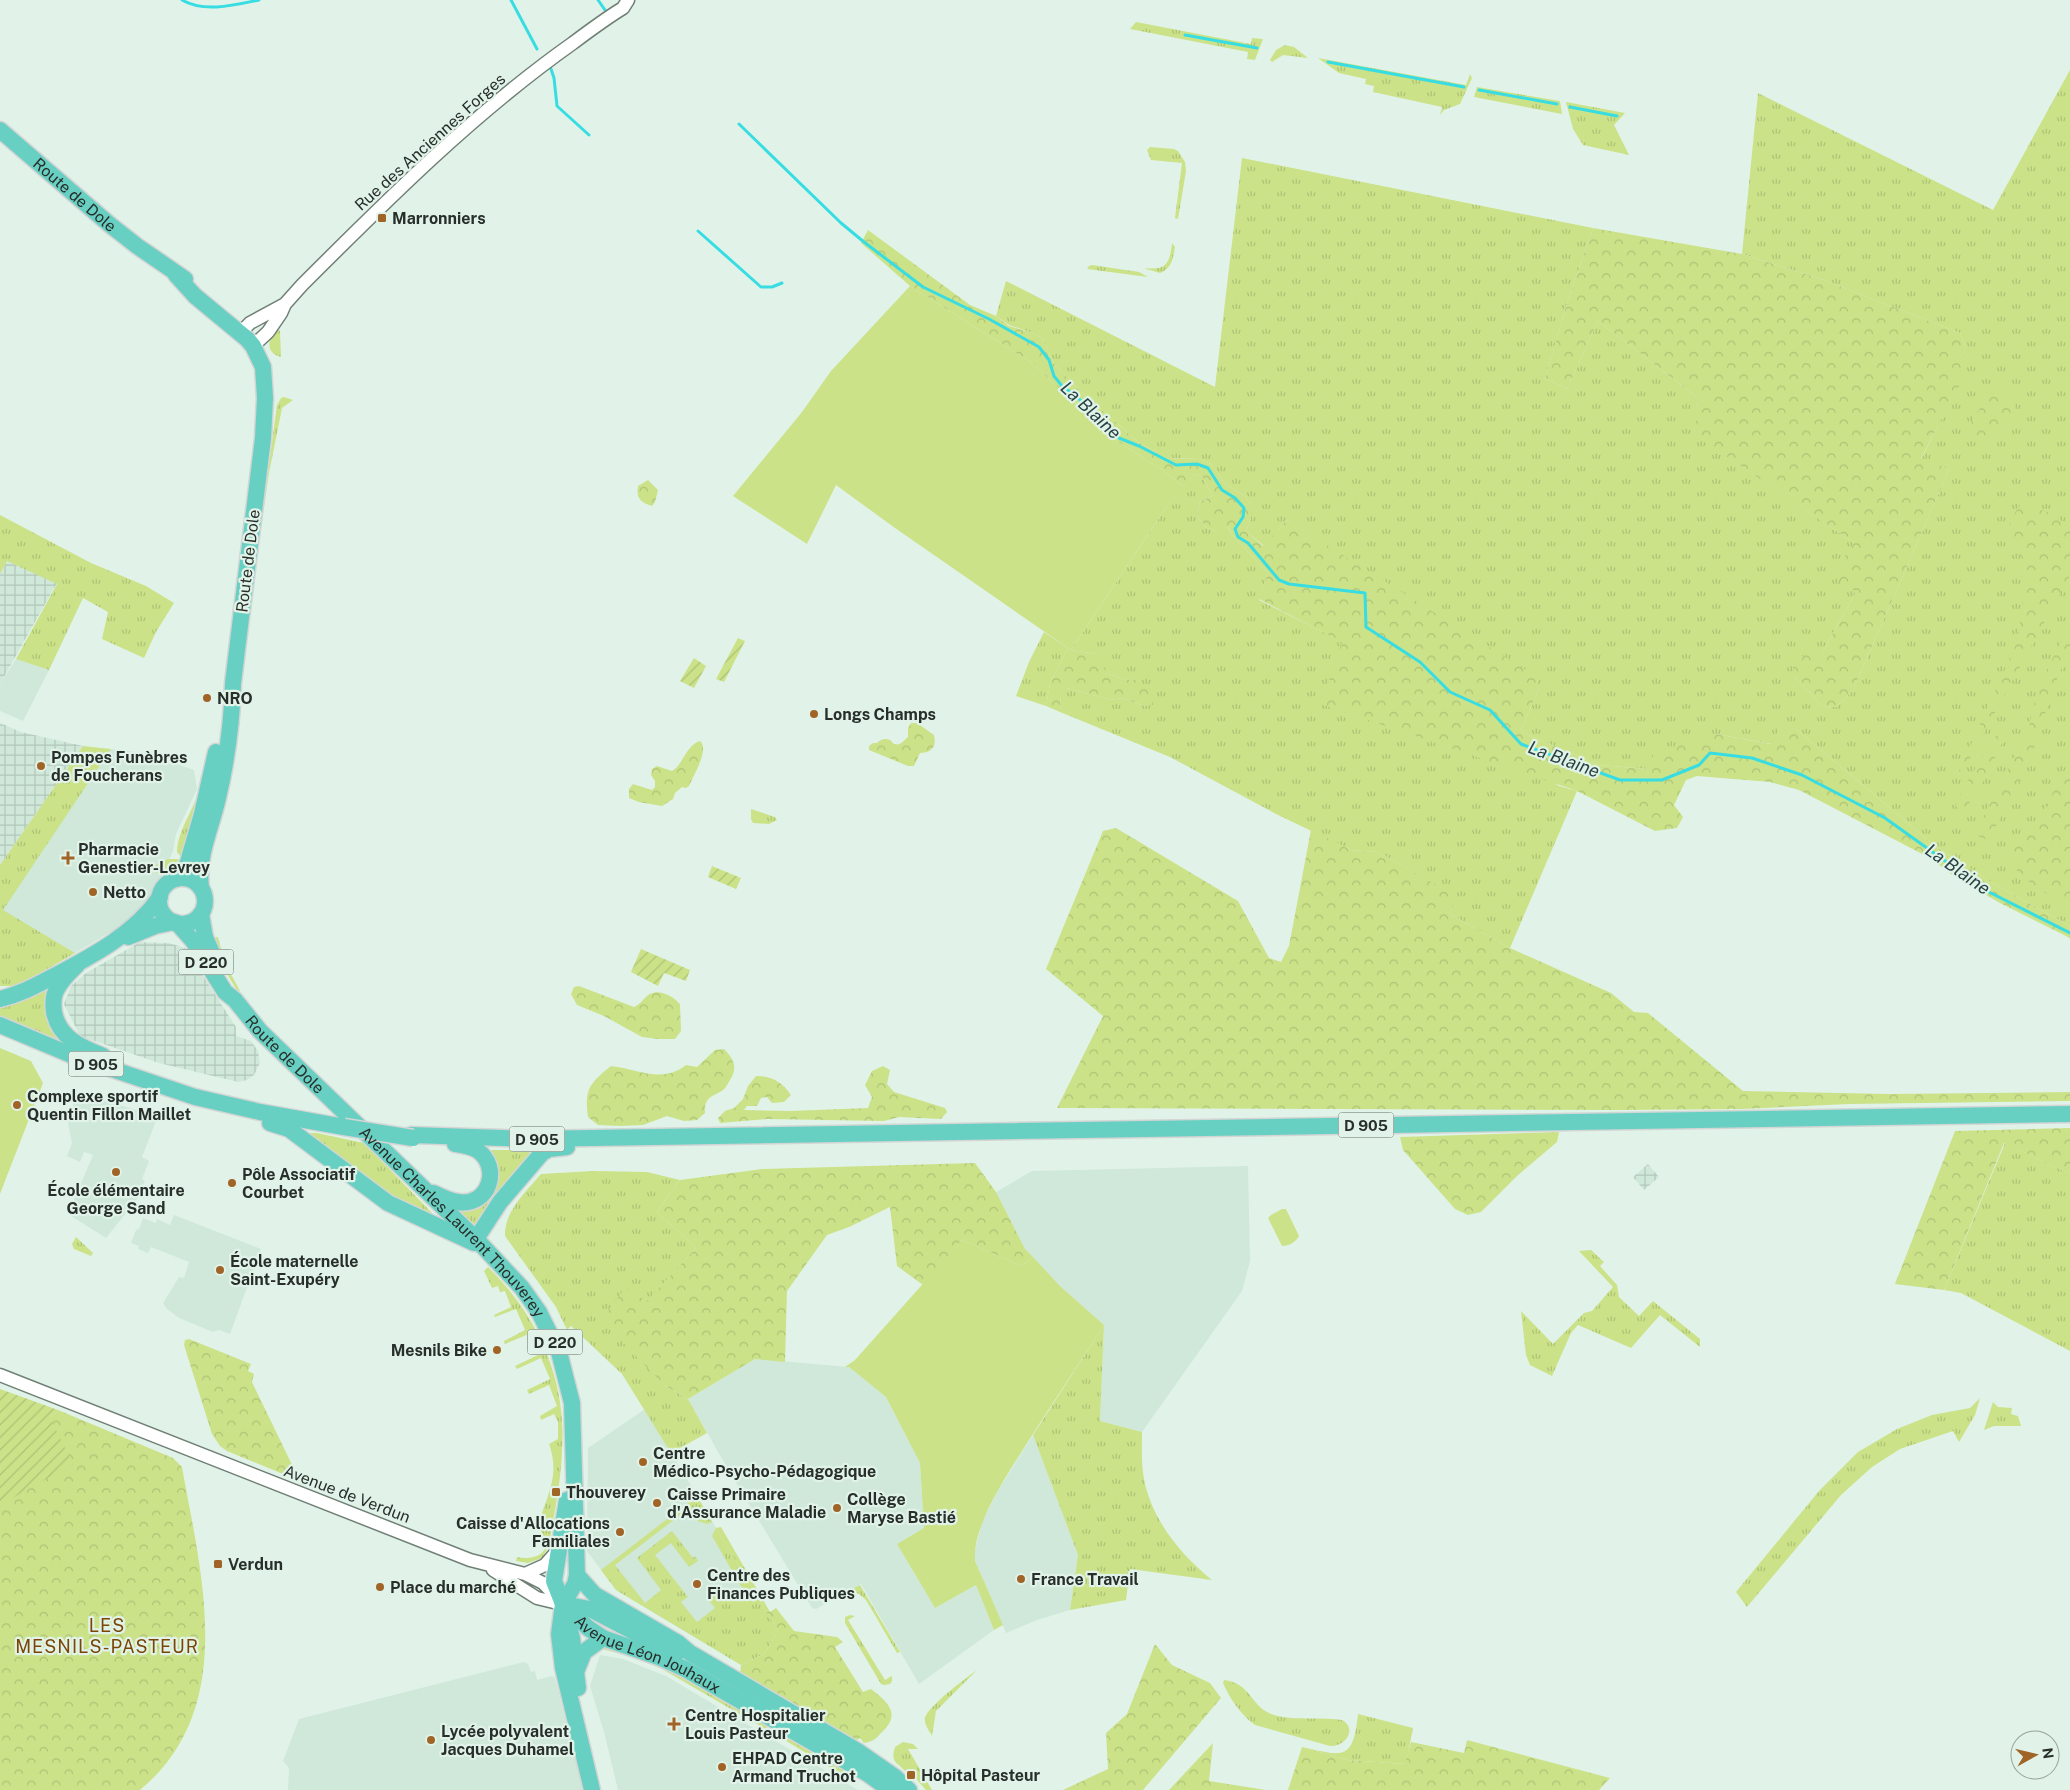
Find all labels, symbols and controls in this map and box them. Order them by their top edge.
street label: Rue des Anciennes Forges [351,69,509,215]
street label: Route de Dole [30,154,120,236]
place label: Marronniers [392,209,486,228]
marker: Marronniers [376,212,388,224]
water label: La Blaine [1057,377,1126,443]
street label: Route de Dole [232,508,264,614]
place label: NRO [217,689,253,708]
marker: NRO [201,692,213,704]
place label: Longs Champs [824,705,936,724]
marker: Longs Champs [808,708,820,720]
water label: La Blaine [1525,736,1603,782]
place label: Pompes Funèbres de Foucherans [51,748,187,785]
marker: Pompes Funèbres de Foucherans [35,760,47,772]
water label: La Blaine [1921,839,1995,899]
place label: Pharmacie Genestier-Levrey [78,840,210,877]
marker: Pharmacie Genestier-Levrey [62,852,74,864]
place label: Netto [103,883,146,902]
marker: Netto [87,886,99,898]
road number: D 220 [178,950,234,974]
street label: Route de Dole [241,1011,328,1097]
road number: D 905 [68,1052,124,1076]
place label: Complexe sportif Quentin Fillon Maillet [27,1087,191,1124]
marker: Complexe sportif Quentin Fillon Maillet [11,1099,23,1111]
road number: D 905 [1338,1112,1394,1138]
street label: Avenue Charles Laurent Thouverey [355,1122,549,1321]
road number: D 905 [510,1126,564,1152]
place label: Pôle Associatif Courbet [242,1165,356,1202]
marker: École élémentaire George Sand [110,1166,122,1178]
marker: Pôle Associatif Courbet [226,1177,238,1189]
place label: École élémentaire George Sand [47,1180,185,1218]
place label: École maternelle Saint-Exupéry [230,1251,359,1289]
marker: École maternelle Saint-Exupéry [214,1264,226,1276]
road number: D 220 [528,1330,582,1354]
place label: Mesnils Bike [391,1341,487,1360]
marker: Mesnils Bike [491,1344,503,1356]
place label: Centre Médico-Psycho-Pédagogique [653,1444,876,1481]
marker: Centre Médico-Psycho-Pédagogique [637,1456,649,1468]
street label: Avenue de Verdun [281,1461,413,1527]
place label: Thouverey [566,1483,646,1502]
place label: Caisse Primaire d'Assurance Maladie [667,1485,826,1522]
marker: Thouverey [550,1486,562,1498]
place label: Collège Maryse Bastié [847,1490,956,1527]
marker: Caisse Primaire d'Assurance Maladie [651,1497,663,1509]
marker: Collège Maryse Bastié [831,1502,843,1514]
place label: Caisse d'Allocations Familiales [456,1514,610,1551]
marker: Caisse d'Allocations Familiales [614,1526,626,1538]
place label: Verdun [228,1555,283,1574]
marker: Verdun [212,1558,224,1570]
place label: Centre des Finances Publiques [707,1566,855,1603]
place label: France Travail [1031,1570,1139,1589]
marker: France Travail [1015,1573,1027,1585]
place label: Place du marché [390,1578,516,1597]
marker: Centre des Finances Publiques [691,1578,703,1590]
marker: Place du marché [374,1581,386,1593]
street label: Avenue Léon Jouhaux [571,1611,724,1697]
district label: LES MESNILS-PASTEUR [15,1615,199,1657]
place label: Centre Hospitalier Louis Pasteur [685,1706,826,1743]
marker: Centre Hospitalier Louis Pasteur [667,1717,681,1731]
place label: Lycée polyvalent Jacques Duhamel [441,1722,574,1759]
north arrow [2010,1730,2060,1780]
marker: Lycée polyvalent Jacques Duhamel [425,1734,437,1746]
text: N [2039,1747,2057,1760]
place label: EHPAD Centre Armand Truchot [732,1749,856,1786]
marker: EHPAD Centre Armand Truchot [716,1761,728,1773]
place label: Hôpital Pasteur [921,1766,1041,1785]
marker: Hôpital Pasteur [905,1769,917,1781]

